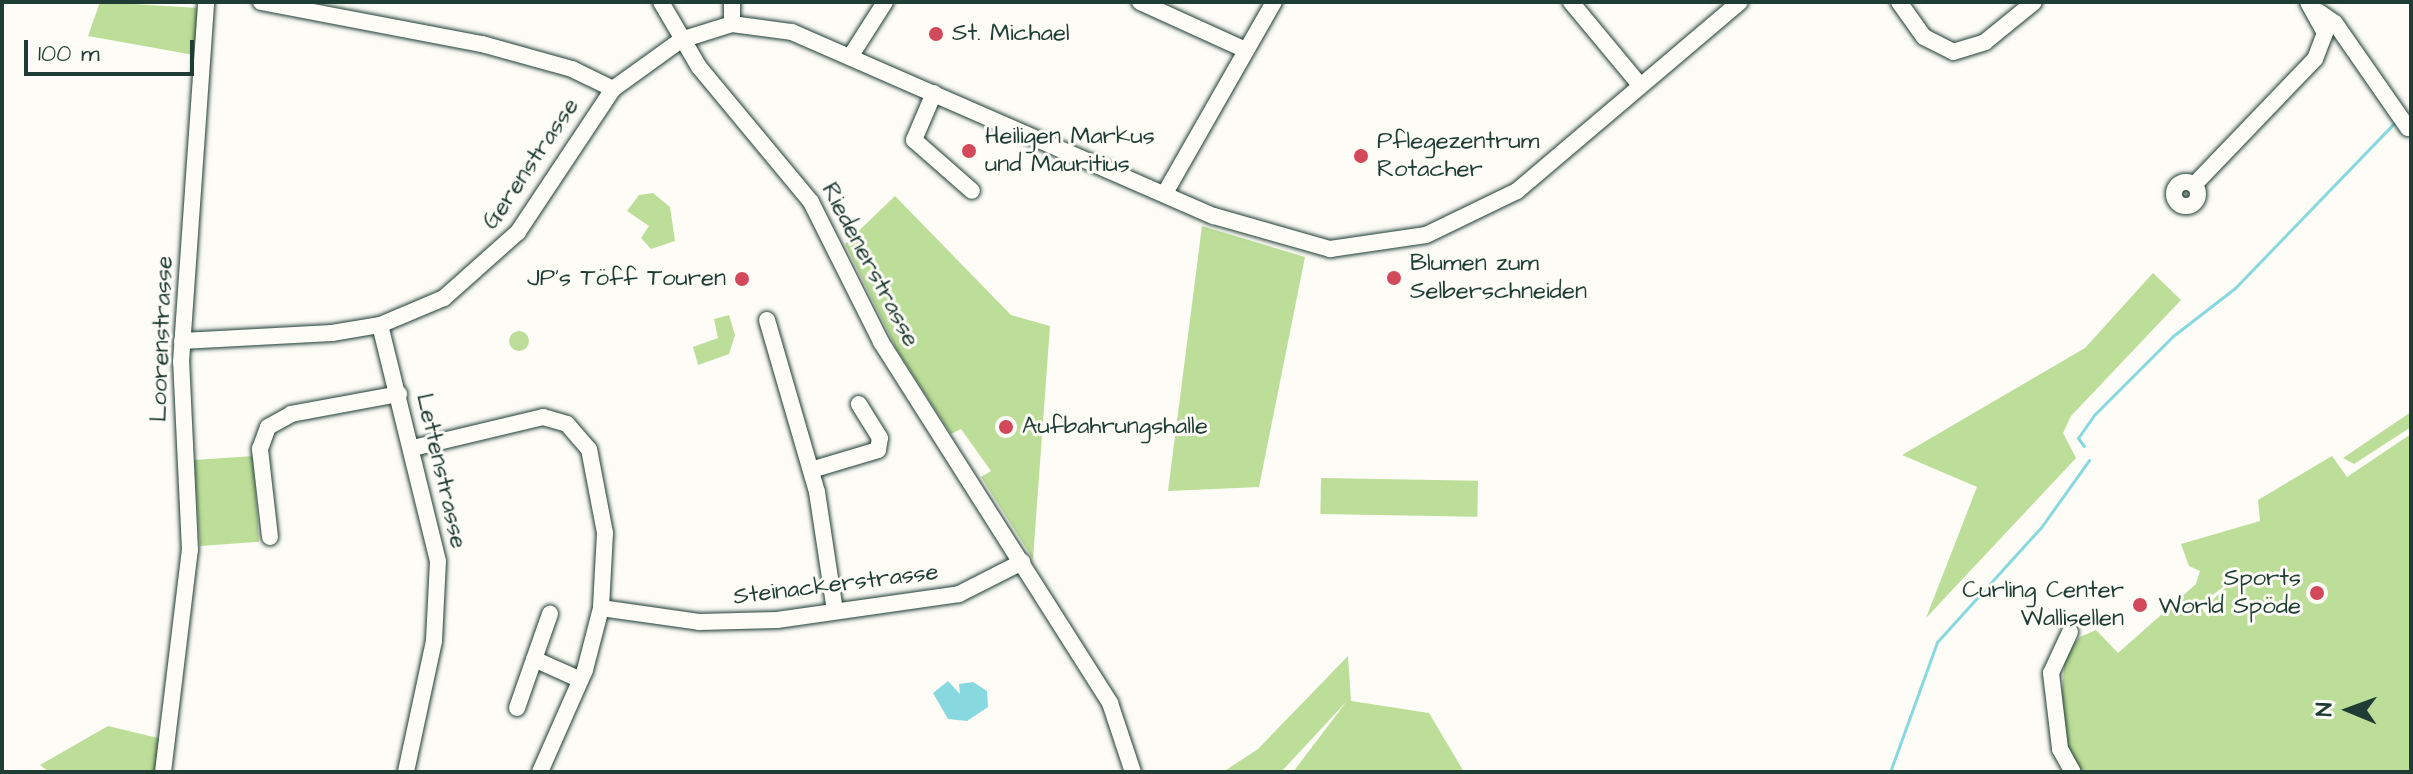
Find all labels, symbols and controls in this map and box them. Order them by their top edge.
place label: St. Michael [952,20,1070,48]
scale bar [28,24,198,74]
marker: St. Michael [927,25,945,43]
text: 100 m [38,37,100,71]
street label: Gerenstrasse [477,93,585,235]
place label: Heiligen Markus und Mauritius [985,123,1155,179]
place label: Pflegezentrum Rotacher [1377,128,1539,184]
marker: Heiligen Markus und Mauritius [960,142,978,160]
marker: Pflegezentrum Rotacher [1352,147,1370,165]
street label: Riedenerstrasse [815,178,925,352]
place label: Blumen zum Selberschneiden [1410,250,1587,306]
street label: Loorenstrasse [145,255,179,423]
place label: JP’s Töff Touren [527,265,726,293]
marker: Blumen zum Selberschneiden [1385,269,1403,287]
marker: JP’s Töff Touren [733,270,751,288]
street label: Lettenstrasse [409,391,473,551]
place label: Aufbahrungshalle [1022,413,1208,441]
marker: Aufbahrungshalle [997,418,1015,436]
street label: Steinackerstrasse [732,558,940,612]
place label: Sports World Spöde [2158,565,2301,621]
place label: Curling Center Wallisellen [1962,577,2124,633]
marker: Sports World Spöde [2308,584,2326,602]
marker: Curling Center Wallisellen [2131,596,2149,614]
north arrow [2309,670,2389,750]
text: N [2309,702,2340,717]

